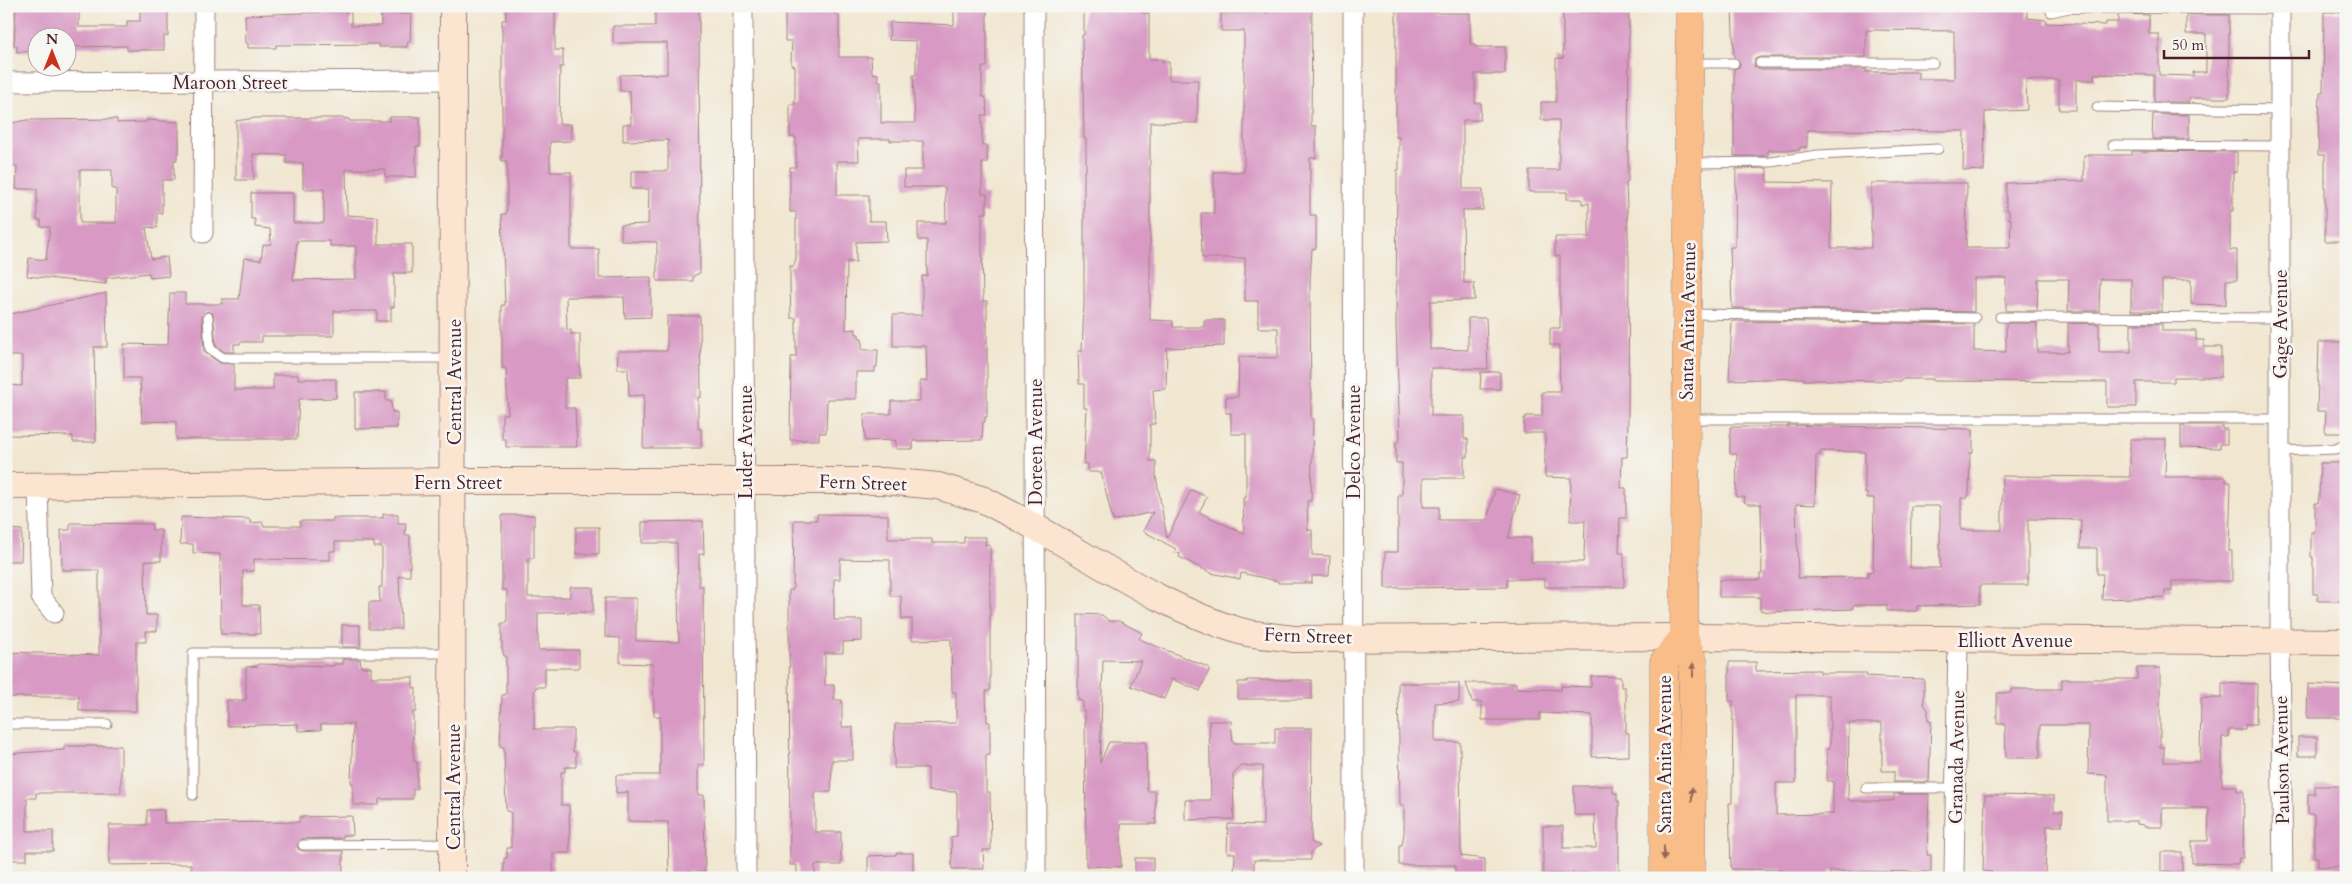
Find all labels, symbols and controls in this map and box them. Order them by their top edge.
north arrow [28,28,78,78]
scale bar [2164,28,2310,60]
text: N [46,30,58,49]
text: 50 m [2172,35,2204,55]
street label: Maroon Street [172,70,288,96]
street label: Santa Anita Avenue [1674,242,1702,400]
street label: Gage Avenue [2268,269,2294,379]
street label: Central Avenue [442,319,468,445]
street label: Doreen Avenue [1023,378,1049,506]
street label: Luder Avenue [733,385,759,499]
street label: Delco Avenue [1341,385,1367,499]
street label: Fern Street [819,468,907,498]
street label: Fern Street [414,470,502,496]
street label: Fern Street [1264,621,1352,651]
street label: Elliott Avenue [1957,628,2073,654]
one-way arrow [1689,662,1697,678]
street label: Santa Anita Avenue [1652,675,1678,833]
street label: Granada Avenue [1943,690,1971,824]
street label: Paulson Avenue [2268,695,2296,825]
street label: Central Avenue [441,724,467,850]
one-way arrow [1688,786,1696,802]
one-way arrow [1660,846,1668,862]

